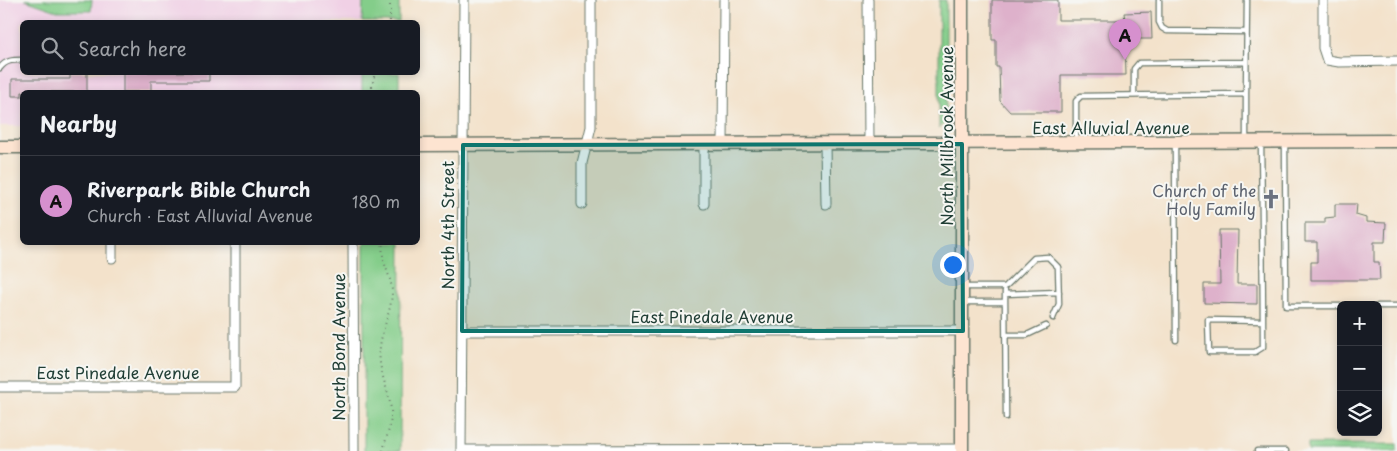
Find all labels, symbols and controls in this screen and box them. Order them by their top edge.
pin: A [1109,19,1141,60]
search box [20,20,420,75]
icon: search [38,34,66,62]
text: Search here [78,34,187,62]
street label: North Millbrook Avenue [934,46,958,226]
text: Nearby [40,107,117,139]
street label: East Alluvial Avenue [1032,115,1190,139]
street label: North 4th Street [435,160,459,289]
text: Riverpark Bible Church [87,175,311,203]
place label: Church of the Holy Family [1152,178,1256,220]
church icon: Church of the Holy Family [1260,188,1282,210]
text: A [50,189,62,213]
text: 180 m [352,189,400,213]
text: Church · East Alluvial Avenue [87,203,313,227]
your location [940,252,966,278]
street label: North Bond Avenue [326,273,350,421]
map controls [1337,301,1382,436]
button: + [1337,301,1382,346]
street label: East Pinedale Avenue [630,304,794,328]
button: − [1337,346,1382,391]
street label: East Pinedale Avenue [36,360,200,384]
button: layers [1337,391,1382,436]

